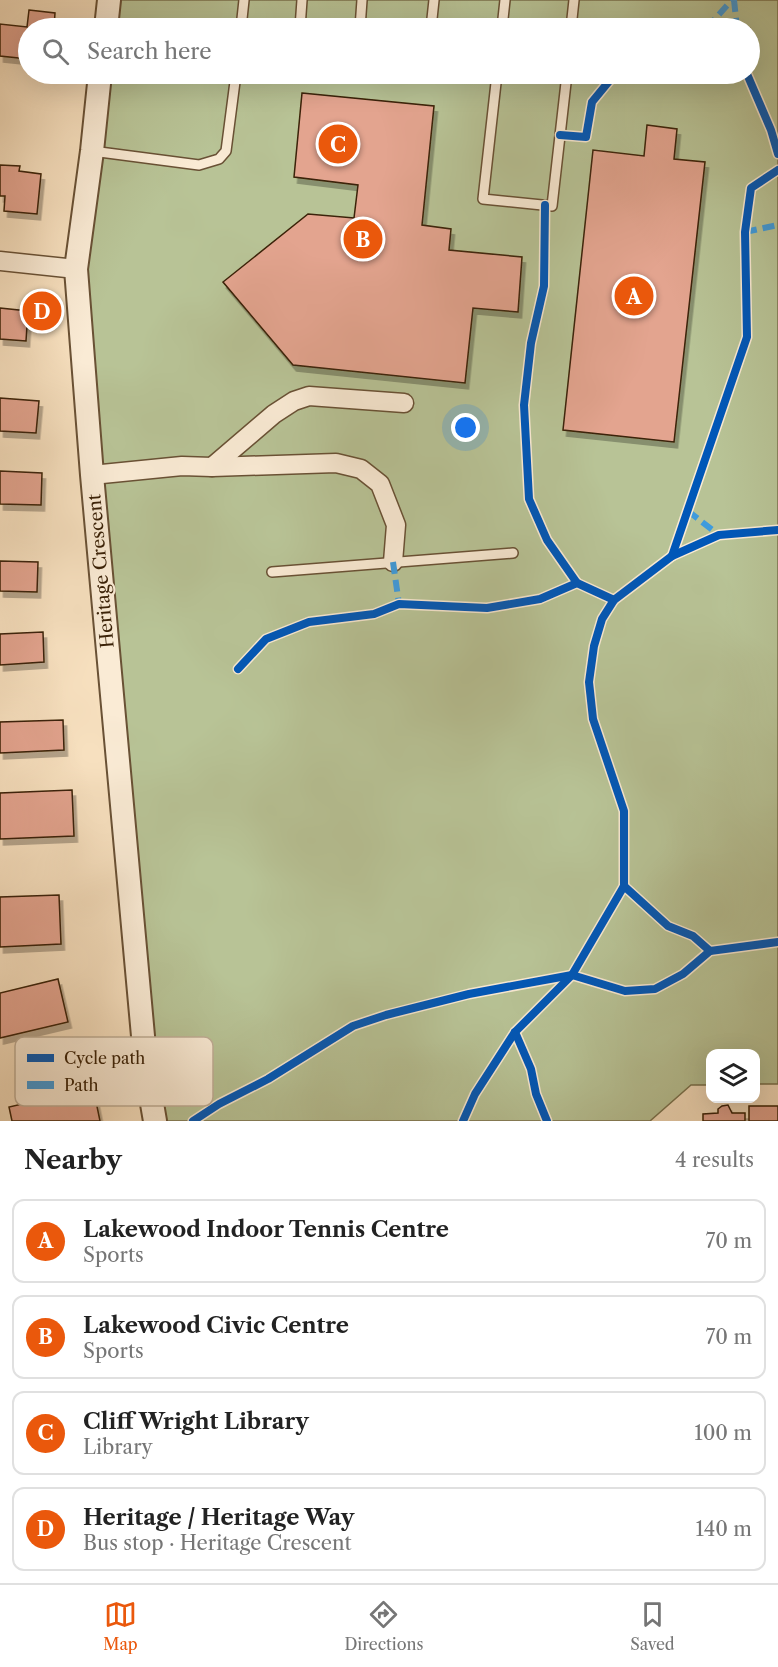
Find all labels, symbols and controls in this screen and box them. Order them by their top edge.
search box [18,18,760,84]
icon: search [39,35,72,68]
text: Search here [87,38,212,65]
pin: C [318,122,358,166]
pin: B [344,216,382,262]
pin: A [614,274,654,318]
pin: D [22,288,62,334]
your location [451,413,480,442]
street label: Heritage Crescent [83,492,119,649]
legend [15,1037,213,1106]
text: Cycle path [64,1048,145,1068]
map controls [706,1049,760,1103]
button: layers [706,1049,760,1103]
text: Path [64,1075,98,1095]
text: Nearby [24,1144,122,1176]
text: 4 results [675,1148,754,1172]
text: Lakewood Indoor Tennis Centre [83,1216,449,1243]
text: A [38,1229,53,1253]
text: 70 m [706,1229,752,1253]
text: Sports [83,1243,144,1267]
text: Lakewood Civic Centre [83,1312,349,1339]
text: B [38,1325,53,1349]
text: 70 m [706,1325,752,1349]
text: Sports [83,1339,144,1363]
text: Cliff Wright Library [83,1408,309,1435]
text: C [37,1421,54,1445]
text: 100 m [694,1421,752,1445]
text: Library [83,1435,153,1459]
text: Heritage / Heritage Way [83,1504,354,1531]
text: D [37,1517,54,1541]
text: 140 m [695,1517,752,1541]
text: Bus stop · Heritage Crescent [83,1531,352,1555]
tab: Map [103,1598,138,1654]
tab: Directions [344,1598,423,1654]
tab: Saved [630,1598,675,1654]

